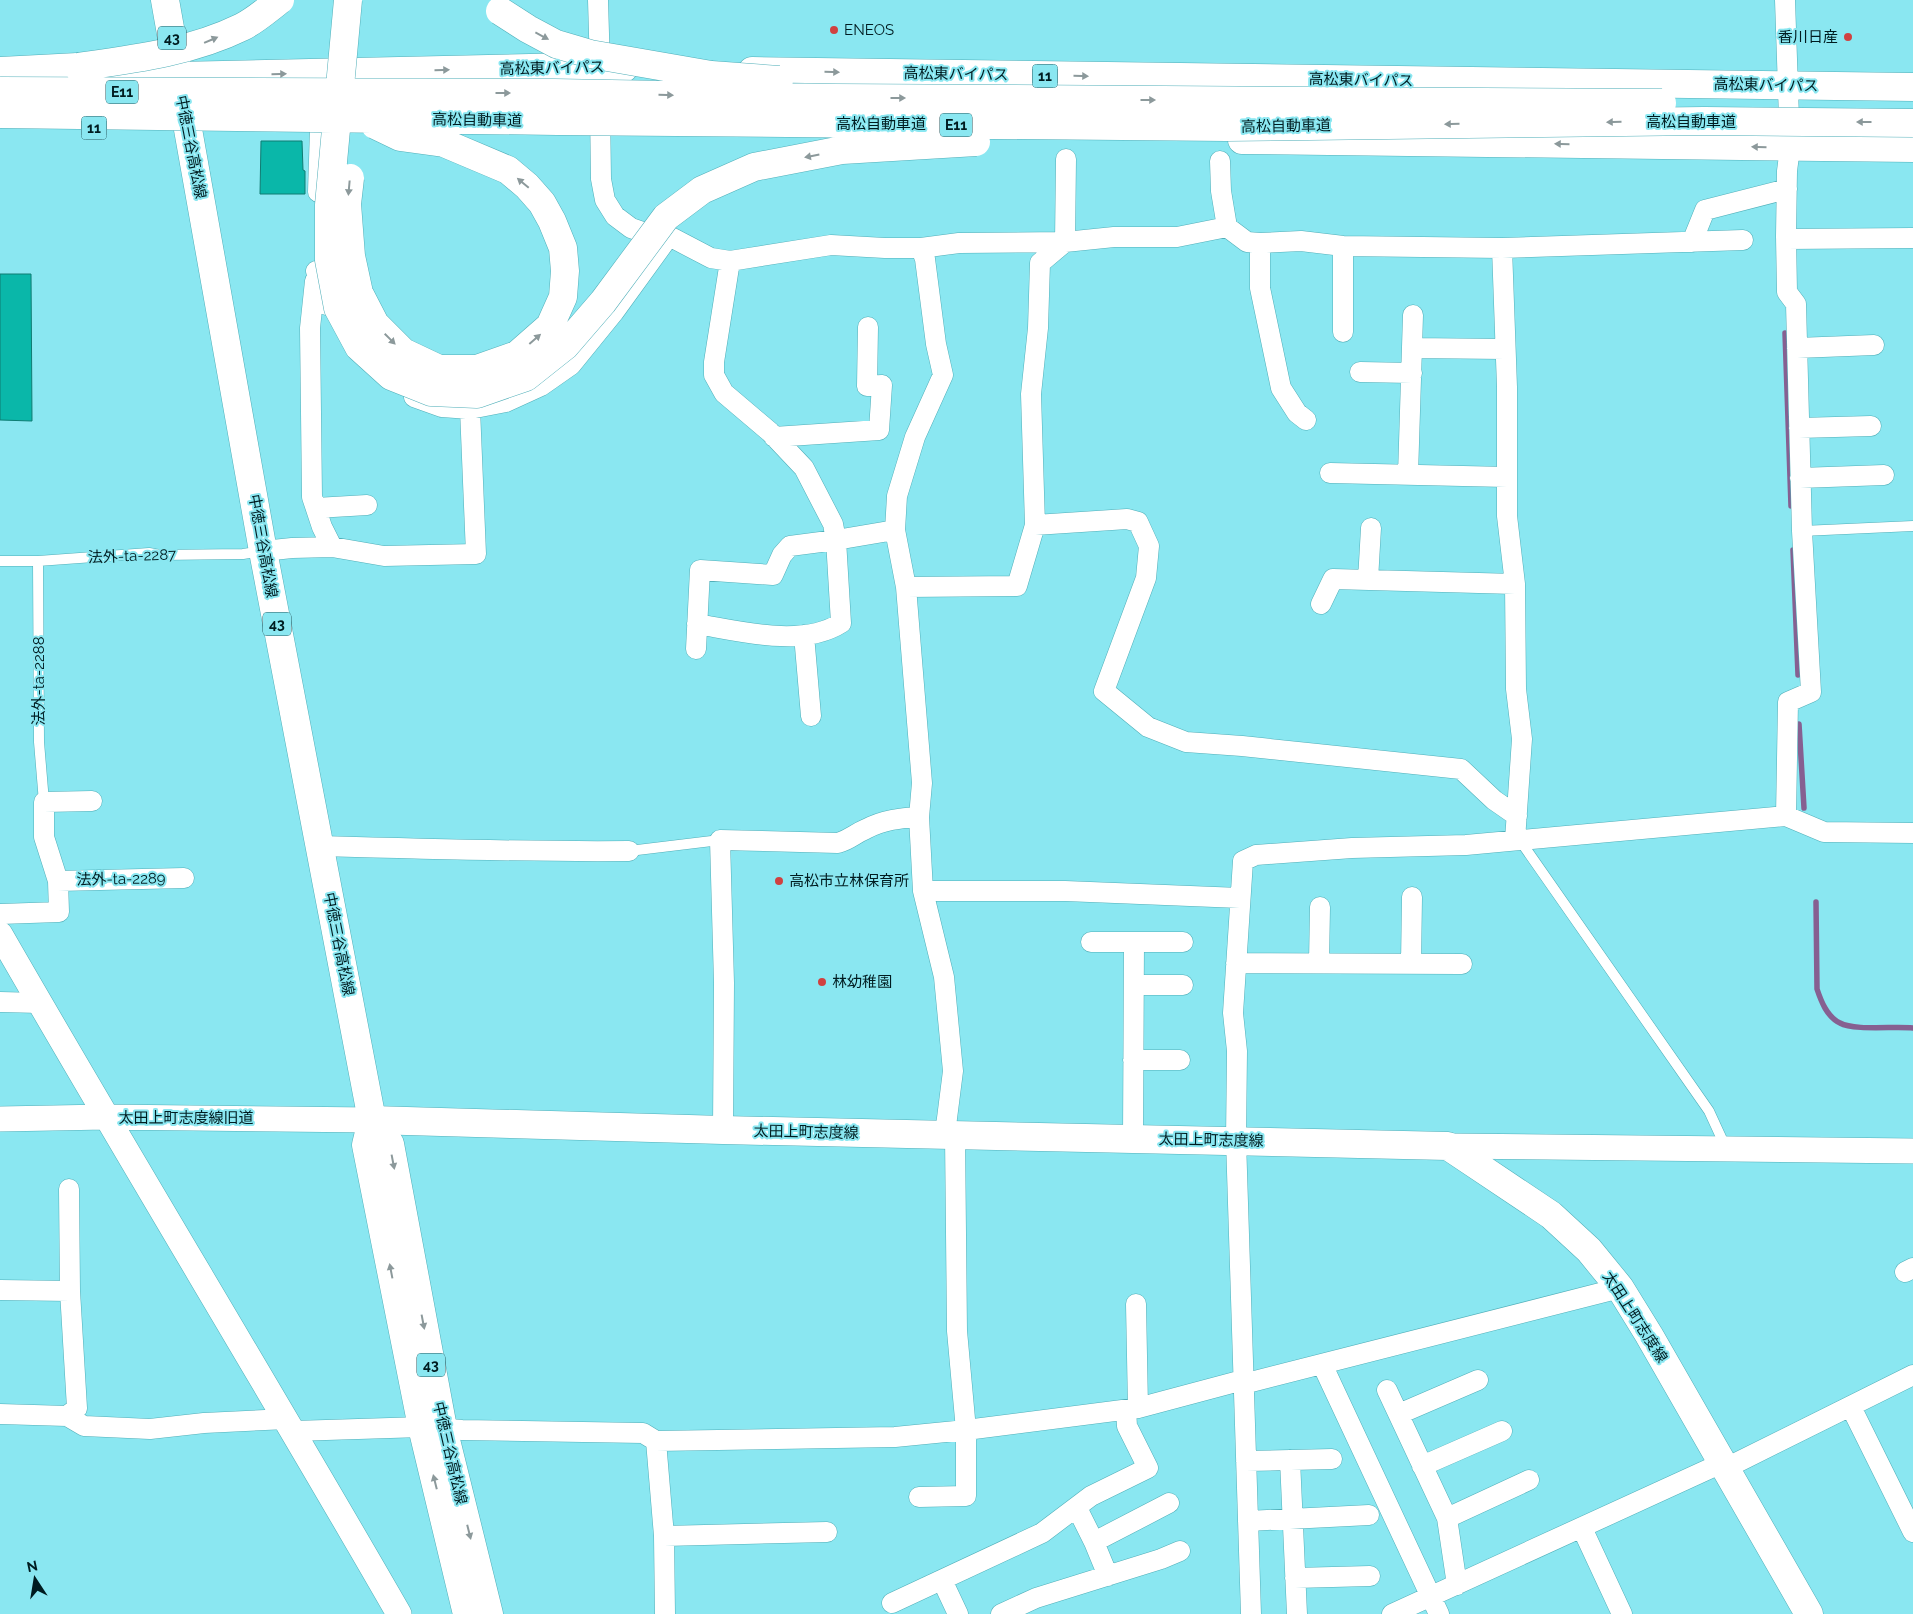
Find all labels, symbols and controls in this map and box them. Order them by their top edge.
place label: ENEOS [844,21,894,39]
marker: ENEOS [828,24,840,36]
road number: 43 [158,26,186,49]
place label: 香川日産 [1778,28,1838,46]
marker: 香川日産 [1842,31,1854,43]
one-way arrow [534,32,549,40]
one-way arrow [204,36,219,44]
street label: 高松東バイパス [499,58,605,78]
street label: 高松東バイパス [903,64,1009,84]
road number: 11 [1032,64,1058,88]
one-way arrow [434,66,450,74]
one-way arrow [824,68,840,76]
one-way arrow [271,70,287,78]
street label: 高松東バイパス [1308,70,1414,90]
one-way arrow [1074,72,1090,80]
street label: 高松東バイパス [1713,75,1819,95]
road number: E11 [106,80,138,104]
one-way arrow [495,89,511,97]
one-way arrow [658,91,674,99]
street label: 中徳三谷高松線 [172,94,210,200]
one-way arrow [890,95,906,103]
one-way arrow [1140,96,1156,104]
street label: 高松自動車道 [432,110,522,130]
street label: 高松自動車道 [1646,113,1736,131]
road number: E11 [940,114,972,136]
street label: 高松自動車道 [836,115,926,133]
road number: 11 [82,116,106,140]
street label: 高松自動車道 [1241,116,1331,136]
one-way arrow [1856,118,1872,126]
one-way arrow [1606,119,1622,127]
one-way arrow [1444,120,1460,128]
one-way arrow [1554,140,1570,148]
one-way arrow [1751,143,1767,151]
one-way arrow [803,152,819,160]
one-way arrow [517,177,530,188]
one-way arrow [345,180,353,196]
one-way arrow [384,333,396,345]
one-way arrow [529,333,541,345]
street label: 中徳三谷高松線 [245,493,281,599]
street label: 法外-ta-2287 [88,545,176,567]
road number: 43 [263,612,291,636]
street label: 法外-ta-2288 [30,636,48,726]
street label: 法外-ta-2289 [76,869,166,889]
place label: 高松市立林保育所 [789,872,909,890]
marker: 高松市立林保育所 [773,875,785,887]
street label: 中徳三谷高松線 [320,891,358,997]
place label: 林幼稚園 [832,973,892,991]
marker: 林幼稚園 [816,976,828,988]
street label: 太田上町志度線旧道 [118,1109,254,1127]
street label: 太田上町志度線 [753,1122,859,1142]
street label: 太田上町志度線 [1158,1130,1264,1150]
one-way arrow [390,1155,398,1171]
one-way arrow [387,1264,395,1279]
street label: 太田上町志度線 [1599,1268,1671,1366]
one-way arrow [420,1314,428,1330]
road number: 43 [417,1354,445,1376]
street label: 中徳三谷高松線 [429,1400,471,1506]
one-way arrow [431,1474,439,1489]
one-way arrow [465,1525,473,1540]
north arrow [10,1554,60,1604]
text: N [25,1557,39,1575]

